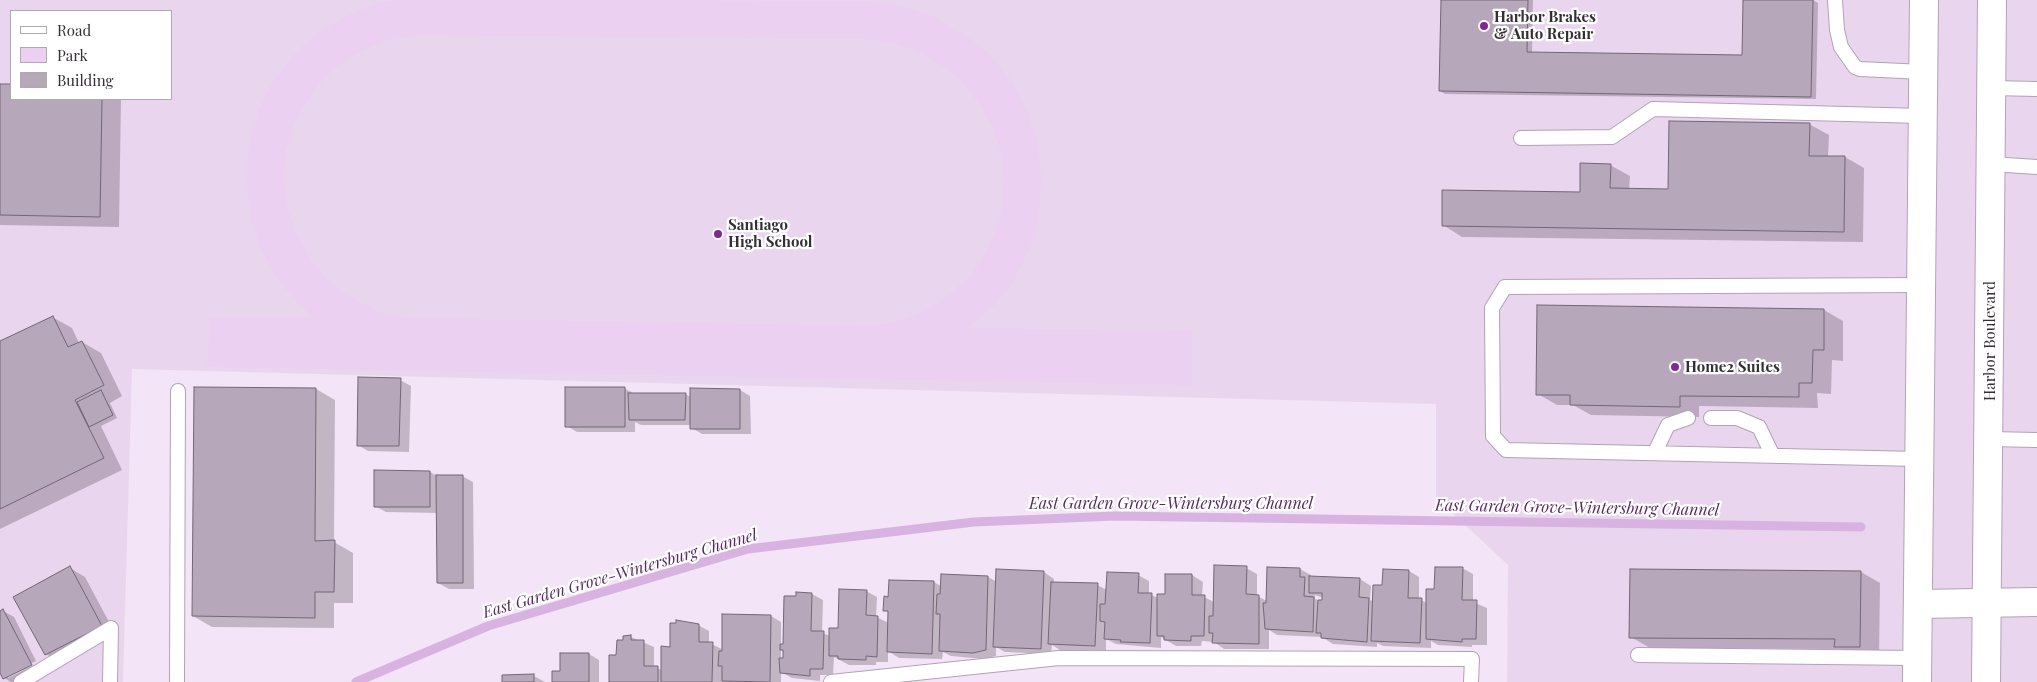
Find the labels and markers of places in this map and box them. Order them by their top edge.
place label: Harbor Brakes & Auto Repair [1494,8,1596,43]
marker: Harbor Brakes & Auto Repair [1478,20,1490,32]
place label: Santiago High School [728,216,812,251]
marker: Santiago High School [712,228,724,240]
place label: Home2 Suites [1685,358,1780,376]
marker: Home2 Suites [1669,361,1681,373]

